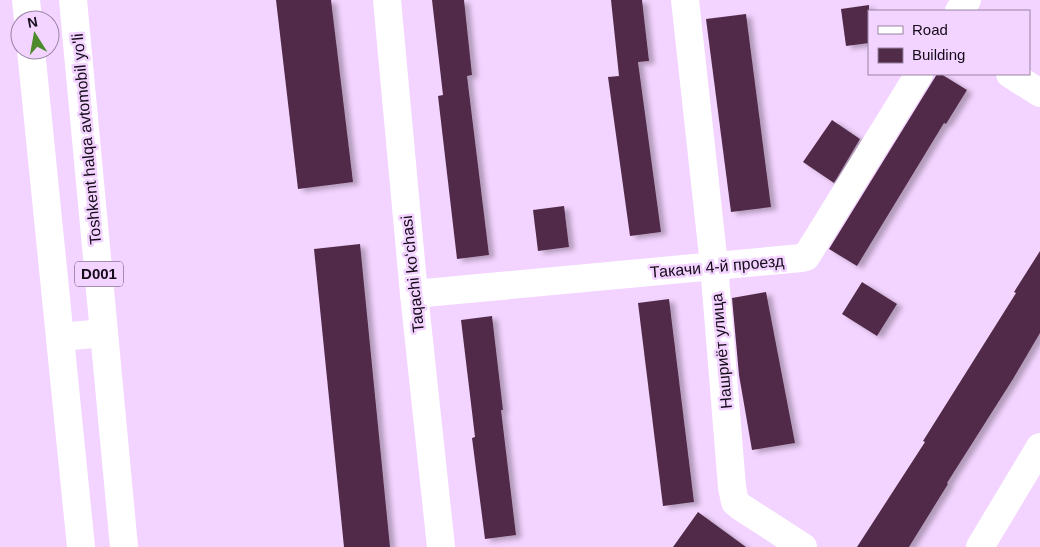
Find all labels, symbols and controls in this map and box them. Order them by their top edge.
north arrow [10,10,60,60]
legend [868,10,1030,75]
text: N [26,13,39,31]
text: Road [912,21,948,38]
street label: Toshkent halqa avtomobil yo'li [69,33,104,245]
text: Building [912,46,965,63]
street label: Taqachi koʻchasi [398,215,427,333]
street label: Такачи 4-й проезд [649,252,785,281]
road number: D001 [75,262,123,286]
street label: Нашриёт улица [708,292,735,409]

